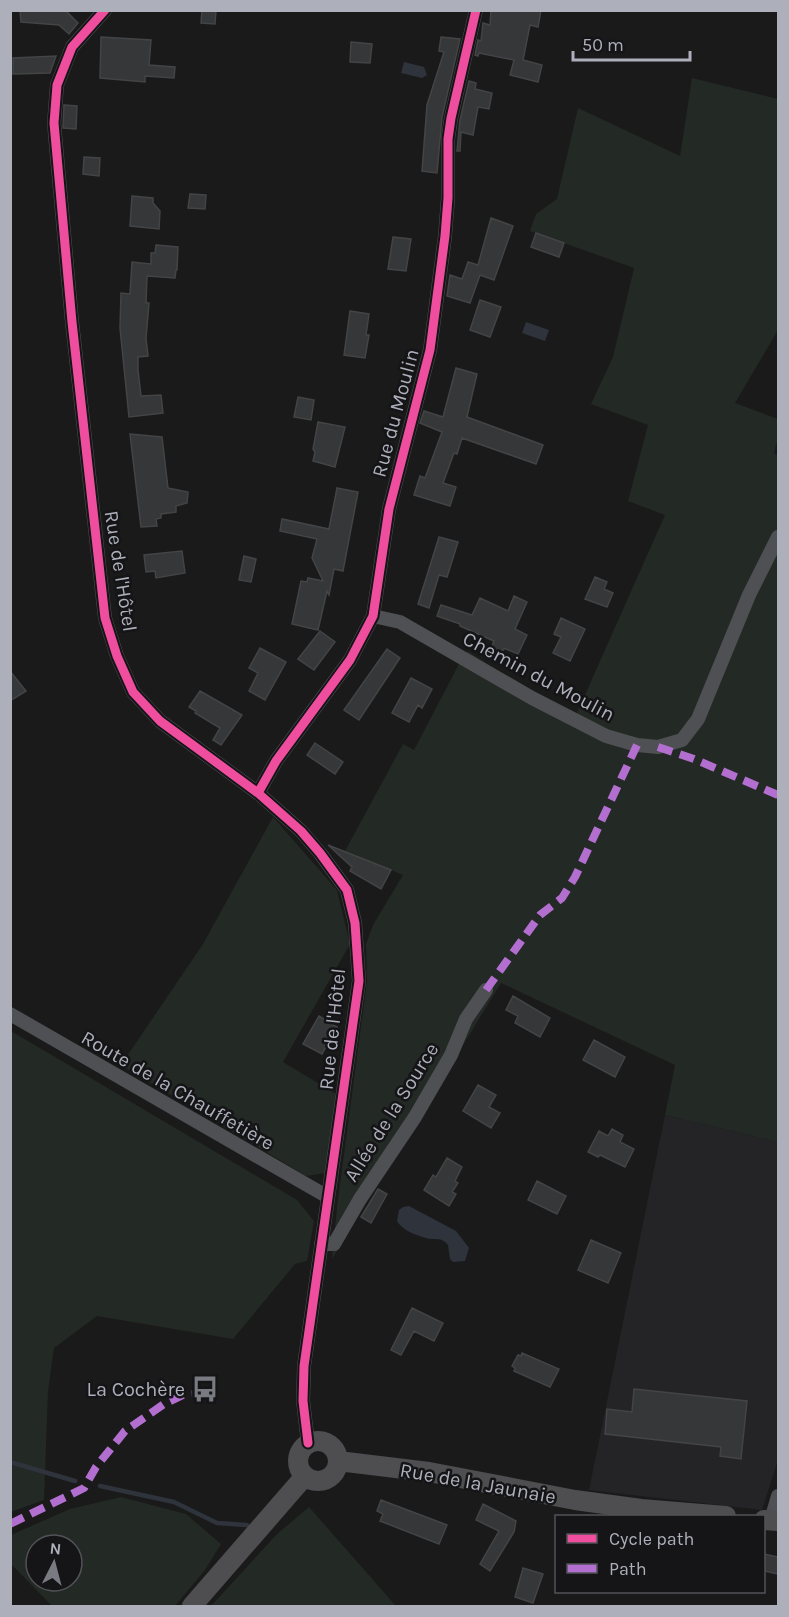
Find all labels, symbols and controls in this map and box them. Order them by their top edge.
scale bar [573,24,690,62]
text: 50 m [582,34,624,56]
street label: Rue du Moulin [367,347,424,480]
street label: Rue de l'Hôtel [100,509,141,633]
street label: Chemin du Moulin [459,627,619,726]
street label: Rue de l'Hôtel [315,967,350,1091]
street label: Route de la Chauffetière [77,1026,278,1155]
street label: Allée de la Source [339,1039,443,1186]
bus stop icon: La Cochère [190,1374,220,1404]
place label: La Cochère [87,1378,185,1401]
street label: Rue de la Jaunaie [398,1458,558,1509]
legend [555,1515,765,1593]
text: Cycle path [609,1528,694,1550]
north arrow [24,1533,84,1593]
text: N [49,1539,62,1559]
text: Path [609,1558,647,1580]

